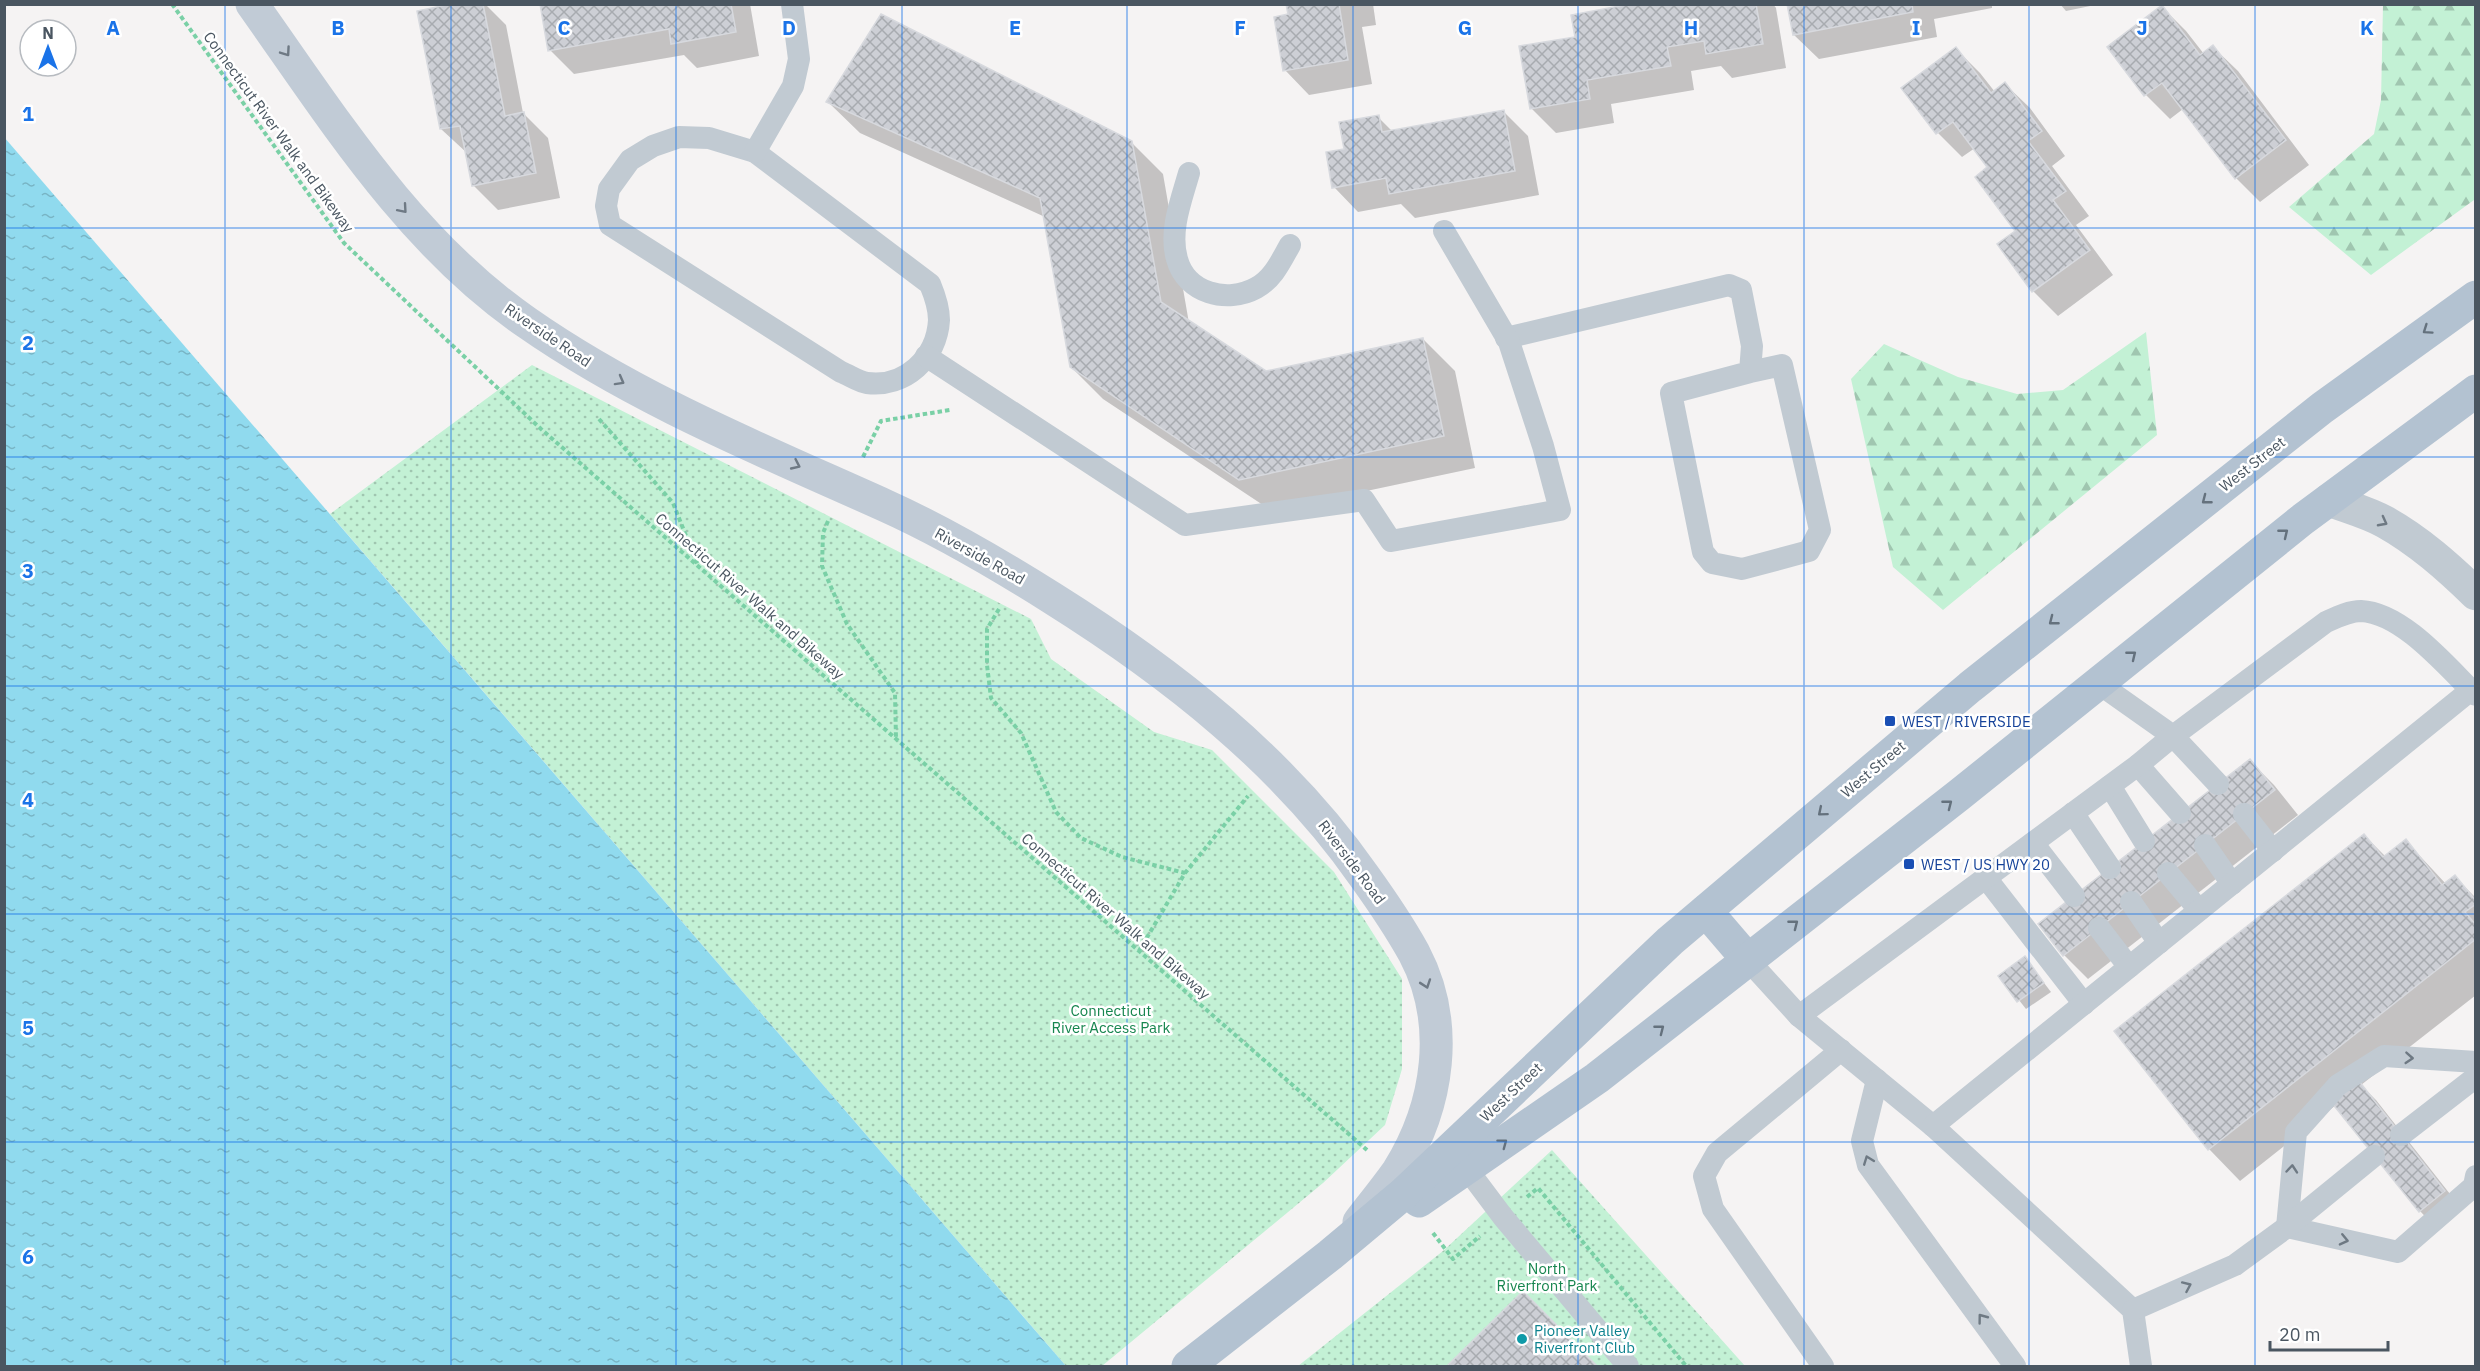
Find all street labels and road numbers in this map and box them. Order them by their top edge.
street label: Connecticut River Walk and Bikeway [200,28,358,236]
street label: Riverside Road [501,299,595,371]
street label: West Street [2215,432,2289,496]
street label: Connecticut River Walk and Bikeway [652,509,849,684]
street label: Riverside Road [931,523,1029,589]
street label: West Street [1837,736,1909,802]
street label: Riverside Road [1314,816,1390,908]
street label: Connecticut River Walk and Bikeway [1018,829,1215,1004]
street label: West Street [1476,1058,1546,1126]

